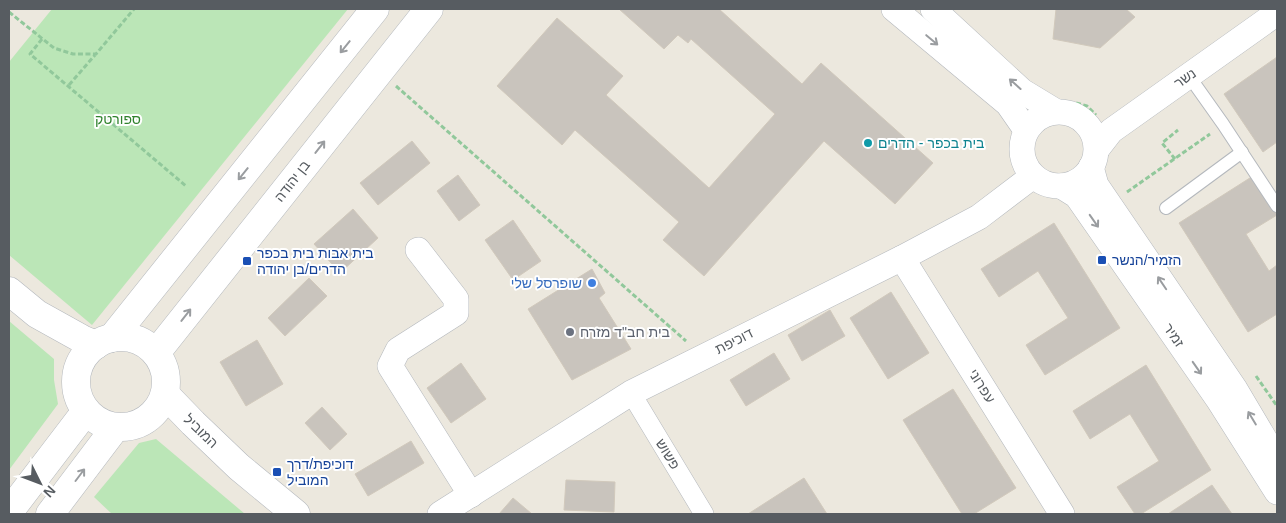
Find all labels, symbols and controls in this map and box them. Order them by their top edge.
one-way arrow [925,34,938,46]
one-way arrow [339,40,350,53]
street label: נשר [1171,65,1199,91]
one-way arrow [1008,78,1021,90]
park label: ספורטק [95,111,141,127]
place label: בית בכפר - הדרים [878,135,984,151]
marker: בית בכפר - הדרים [862,137,874,149]
one-way arrow [314,140,325,153]
street label: בן יהודה [271,157,313,205]
one-way arrow [238,167,249,180]
one-way arrow [1089,214,1099,228]
place label: בית אבות בית בכפר הדרים/בן יהודה [257,245,374,277]
place label: הזמיר/הנשר [1112,252,1181,268]
marker: הזמיר/הנשר [1096,254,1108,266]
marker: בית אבות בית בכפר הדרים/בן יהודה [241,255,253,267]
place label: שופרסל שלי [511,275,582,291]
one-way arrow [1157,276,1168,290]
marker: שופרסל שלי [586,277,598,289]
one-way arrow [181,308,191,322]
street label: זמיר [1160,320,1188,350]
place label: בית חב"ד מזרח [580,324,670,340]
street label: דוכיפת [712,325,756,357]
marker: בית חב"ד מזרח [564,326,576,338]
one-way arrow [1192,361,1202,375]
street label: עפרוני [965,366,999,406]
street label: המוביל [180,411,222,451]
one-way arrow [1247,412,1257,426]
street label: פשוש [653,436,683,472]
place label: דוכיפת/דרך המוביל [287,456,354,488]
north arrow [15,458,65,508]
marker: דוכיפת/דרך המוביל [271,466,283,478]
one-way arrow [74,469,85,482]
text: N [40,483,59,501]

